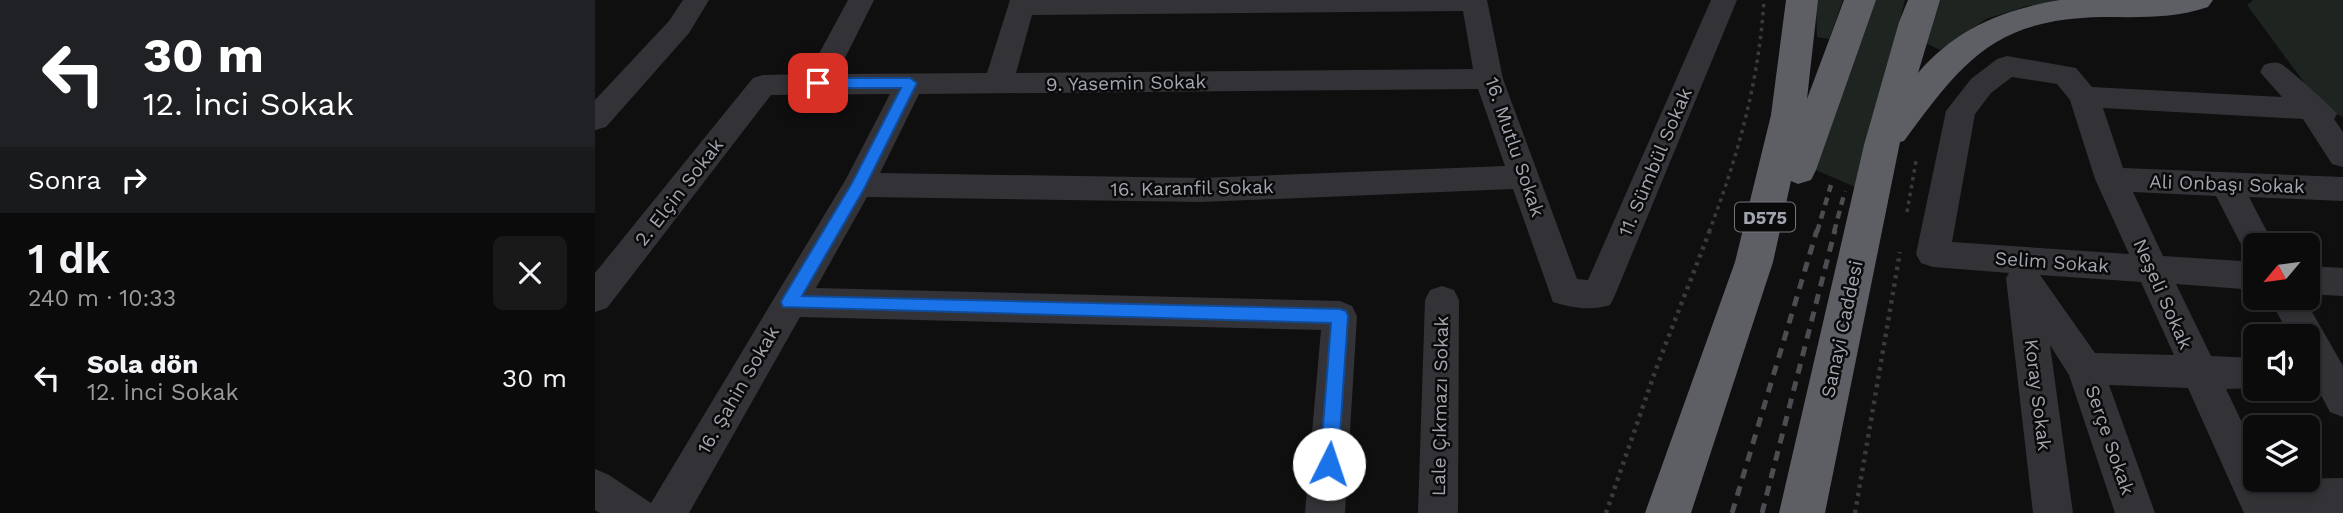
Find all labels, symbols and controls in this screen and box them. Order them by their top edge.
text: 30 m [143,26,264,84]
icon: left [28,28,119,119]
pin [788,53,848,113]
icon: arrive [799,64,837,102]
street label: 9. Yasemin Sokak [1046,70,1207,96]
street label: 16. Mutlu Sokak [1480,74,1550,220]
street label: 11. Sümbül Sokak [1613,84,1697,240]
text: 12. İnci Sokak [143,85,354,123]
street label: 2. Elçin Sokak [630,133,728,250]
icon: right [115,161,153,199]
text: Sonra [28,165,101,195]
street label: Ali Onbaşı Sokak [2149,170,2305,198]
street label: 16. Karanfil Sokak [1110,175,1274,201]
road number: D575 [1735,202,1795,232]
north arrow [2243,233,2321,310]
map controls [2243,233,2320,492]
text: 1 dk [28,234,110,283]
street label: Neşeli Sokak [2128,235,2198,353]
button: close [493,236,567,310]
street label: Selim Sokak [1994,247,2110,277]
street label: Sanayi Caddesi [1816,258,1868,400]
text: 240 m · 10:33 [28,285,176,312]
street label: Lale Çıkmazı Sokak [1427,315,1453,496]
street label: 16. Şahin Sokak [692,322,784,458]
button: sound [2243,324,2320,401]
street label: Koray Sokak [2020,338,2056,452]
text: Sola dön [87,349,198,379]
icon: left [28,359,66,397]
text: 30 m [502,363,567,393]
text: 12. İnci Sokak [87,379,239,406]
street label: Serçe Sokak [2081,382,2140,498]
button: layers [2243,415,2320,492]
position arrow [1292,427,1366,501]

